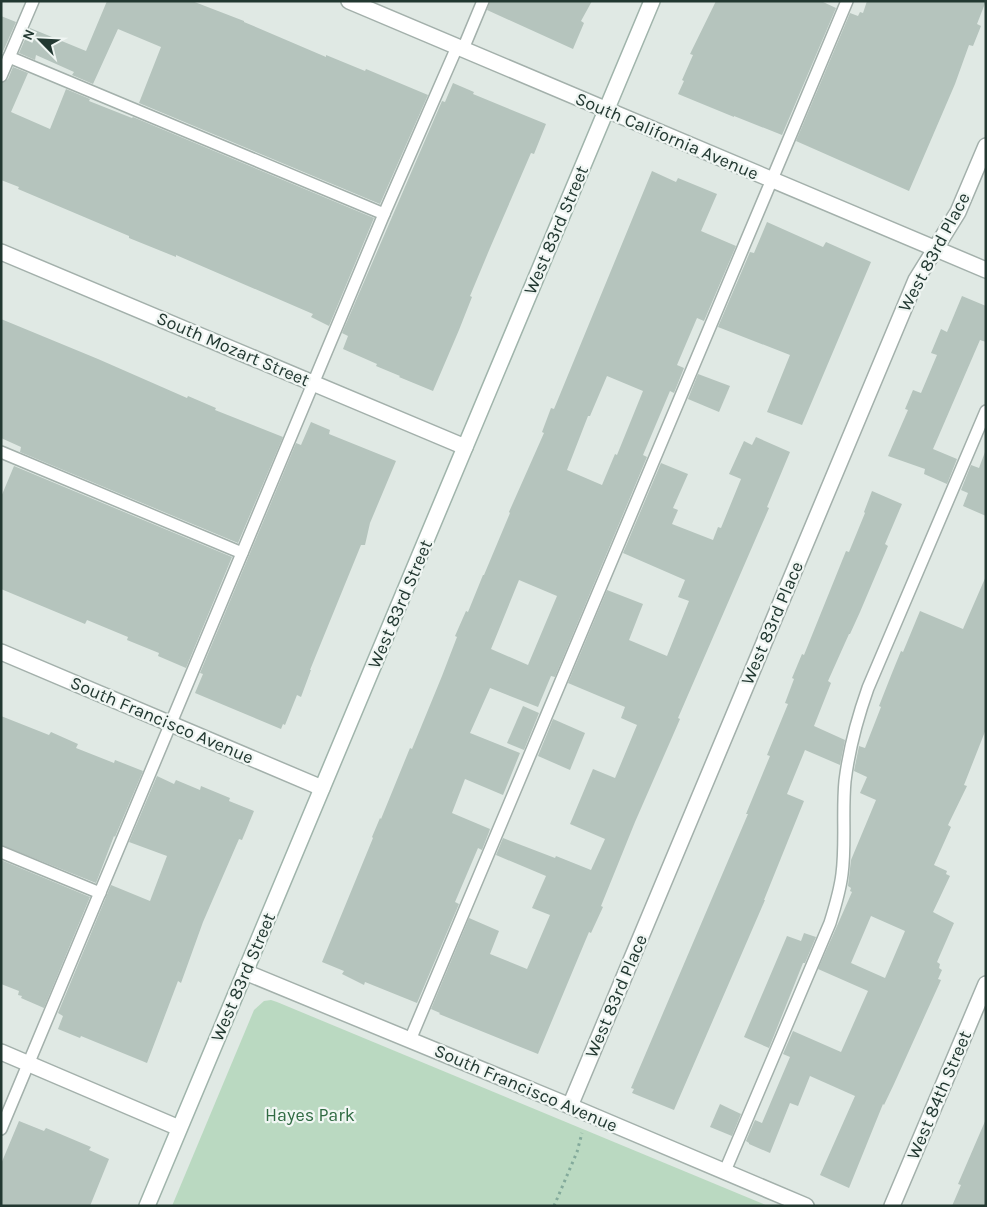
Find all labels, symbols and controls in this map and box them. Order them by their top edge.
north arrow [15,15,65,65]
text: N [19,27,38,43]
street label: South California Avenue [572,87,762,185]
street label: West 83rd Street [519,162,593,298]
street label: West 83rd Place [893,189,975,315]
street label: South Mozart Street [153,307,313,391]
street label: West 83rd Street [363,536,437,672]
street label: West 83rd Place [736,558,808,688]
street label: South Francisco Avenue [67,671,257,769]
street label: West 83rd Street [206,909,280,1045]
street label: West 83rd Place [580,931,652,1061]
street label: West 84th Street [902,1027,976,1163]
street label: South Francisco Avenue [431,1039,621,1137]
park label: Hayes Park [265,1104,355,1126]

